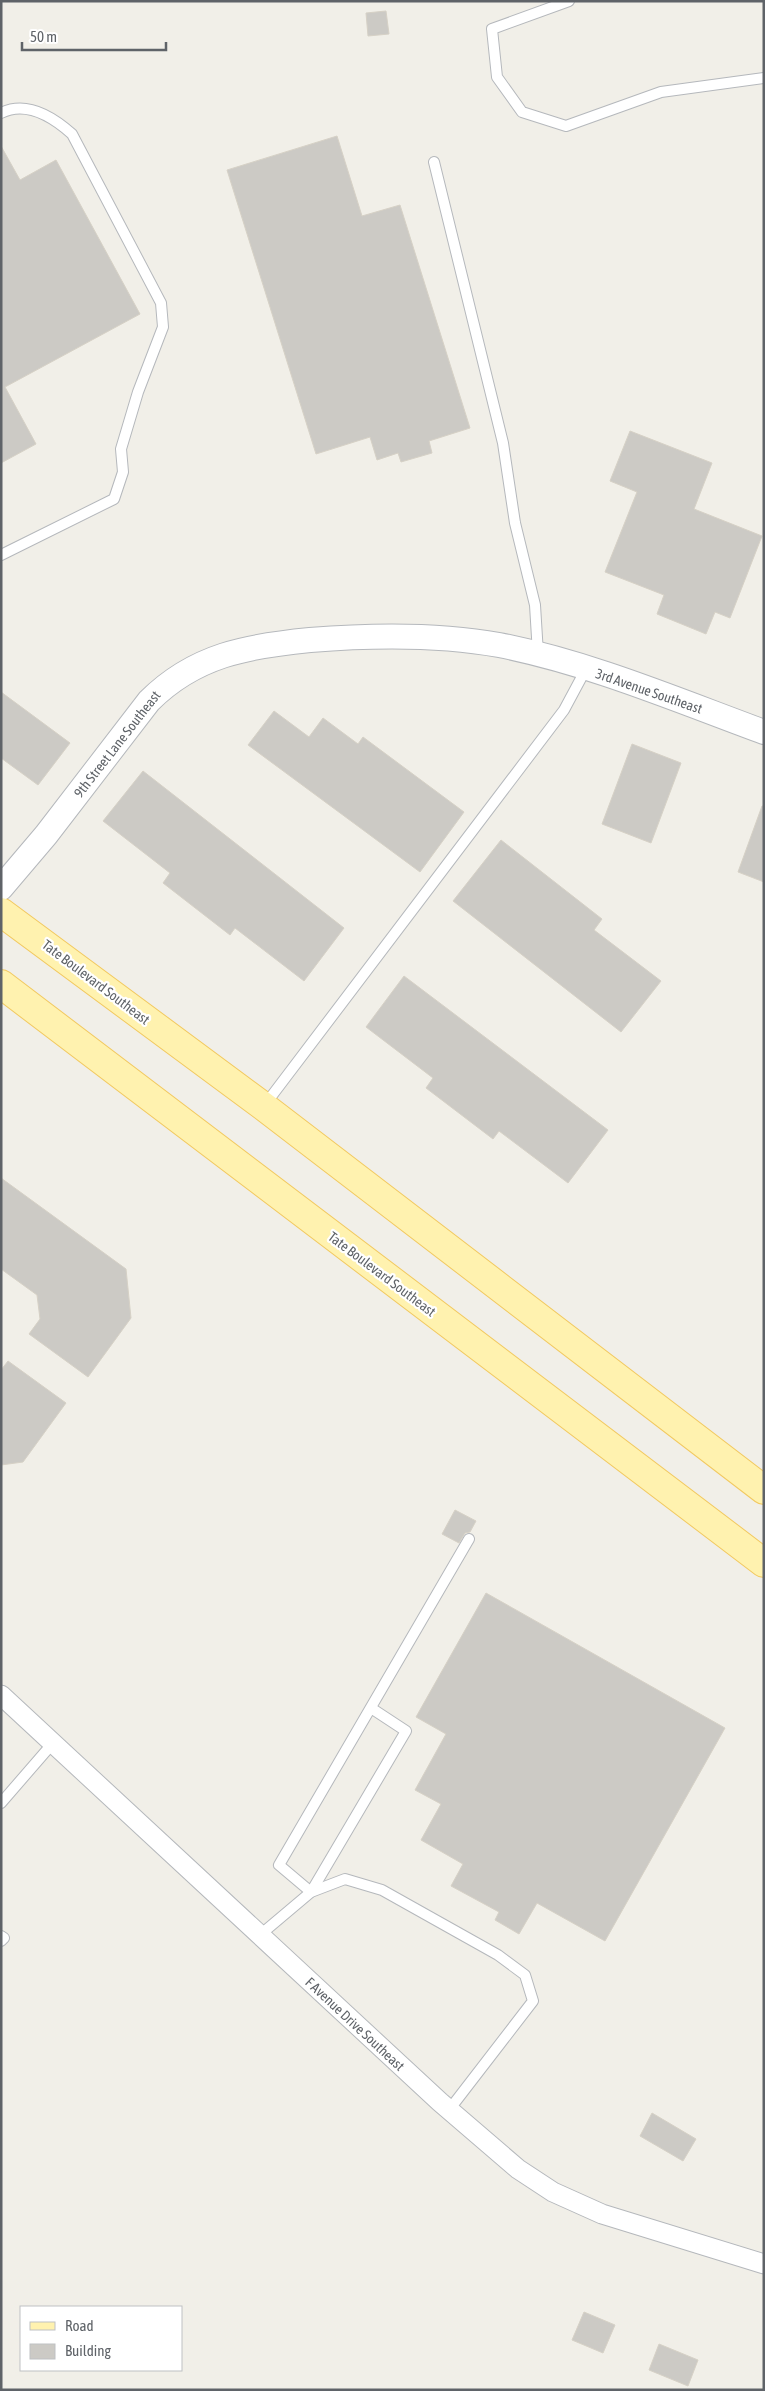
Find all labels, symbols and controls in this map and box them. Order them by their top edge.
scale bar [22,20,166,52]
text: 50 m [30,28,57,45]
street label: 3rd Avenue Southeast [594,665,704,717]
street label: 9th Street Lane Southeast [70,688,164,800]
street label: Tate Boulevard Southeast [39,936,153,1028]
street label: Tate Boulevard Southeast [325,1228,439,1320]
street label: F Avenue Drive Southeast [302,1974,408,2074]
legend [20,2306,182,2371]
text: Road [65,2317,94,2334]
text: Building [65,2342,111,2359]

